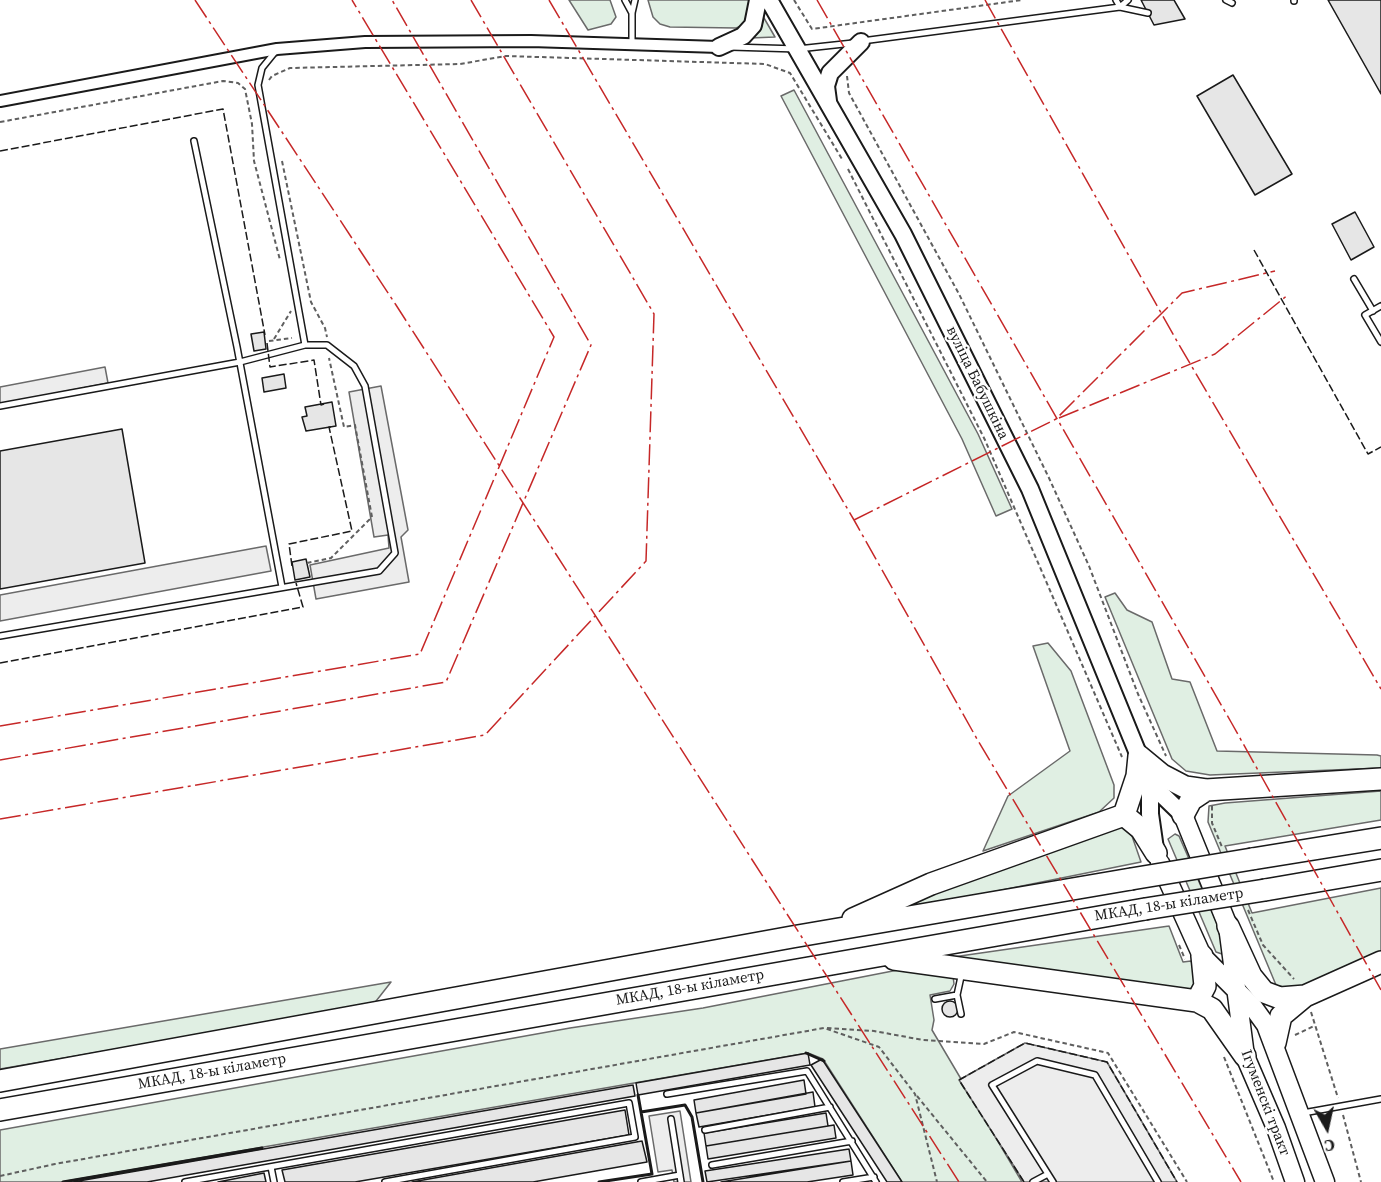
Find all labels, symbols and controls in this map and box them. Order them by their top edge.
street label: вуліца Бабушкіна [942,323,1012,443]
street label: МКАД, 18-ы кіламетр [1093,884,1245,926]
street label: МКАД, 18-ы кіламетр [614,966,766,1010]
street label: Ігуменскі тракт [1237,1048,1293,1158]
street label: МКАД, 18-ы кіламетр [136,1050,288,1094]
north arrow [1297,1098,1357,1158]
text: С [1323,1134,1336,1157]

